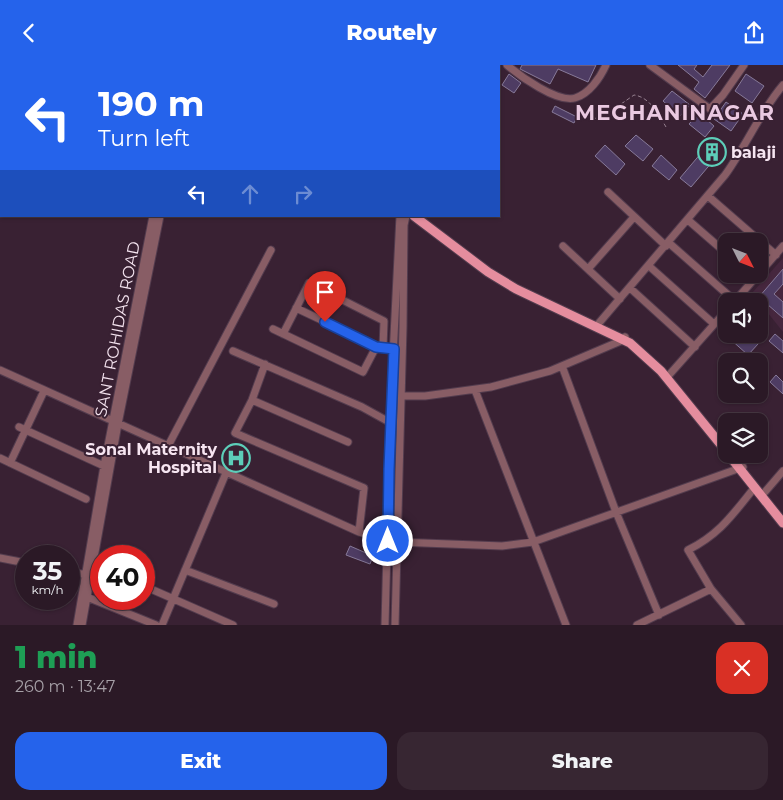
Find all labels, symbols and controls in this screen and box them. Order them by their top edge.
icon: back [15,19,43,47]
text: Routely [346,19,437,46]
icon: share [740,19,768,47]
text: 190 m [98,82,204,125]
icon: left [15,85,80,150]
district label: MEGHANINAGAR [575,100,775,125]
text: Turn left [98,125,190,152]
building icon: balaji [697,137,727,167]
place label: balaji [731,143,776,162]
icon: left [183,180,211,208]
icon: ahead [236,180,264,208]
icon: right [289,180,317,208]
north arrow [718,233,768,283]
map controls [718,233,768,463]
street label: SANT ROHIDAS ROAD [91,240,144,419]
pin [304,271,346,322]
icon: arrive [311,278,339,306]
button: sound [718,293,768,343]
button: search [718,353,768,403]
button: layers [718,413,768,463]
place label: Sonal Maternity Hospital [85,440,217,477]
hospital icon: Sonal Maternity Hospital [221,443,251,473]
position arrow [361,514,413,566]
speed limit sign: 40 [90,545,155,610]
text: 35 [33,556,62,586]
text: km/h [31,582,64,597]
text: 1 min [15,639,98,676]
button: close [716,642,768,694]
text: 260 m · 13:47 [15,677,115,696]
button: Exit [15,732,387,790]
button: Share [397,732,768,790]

